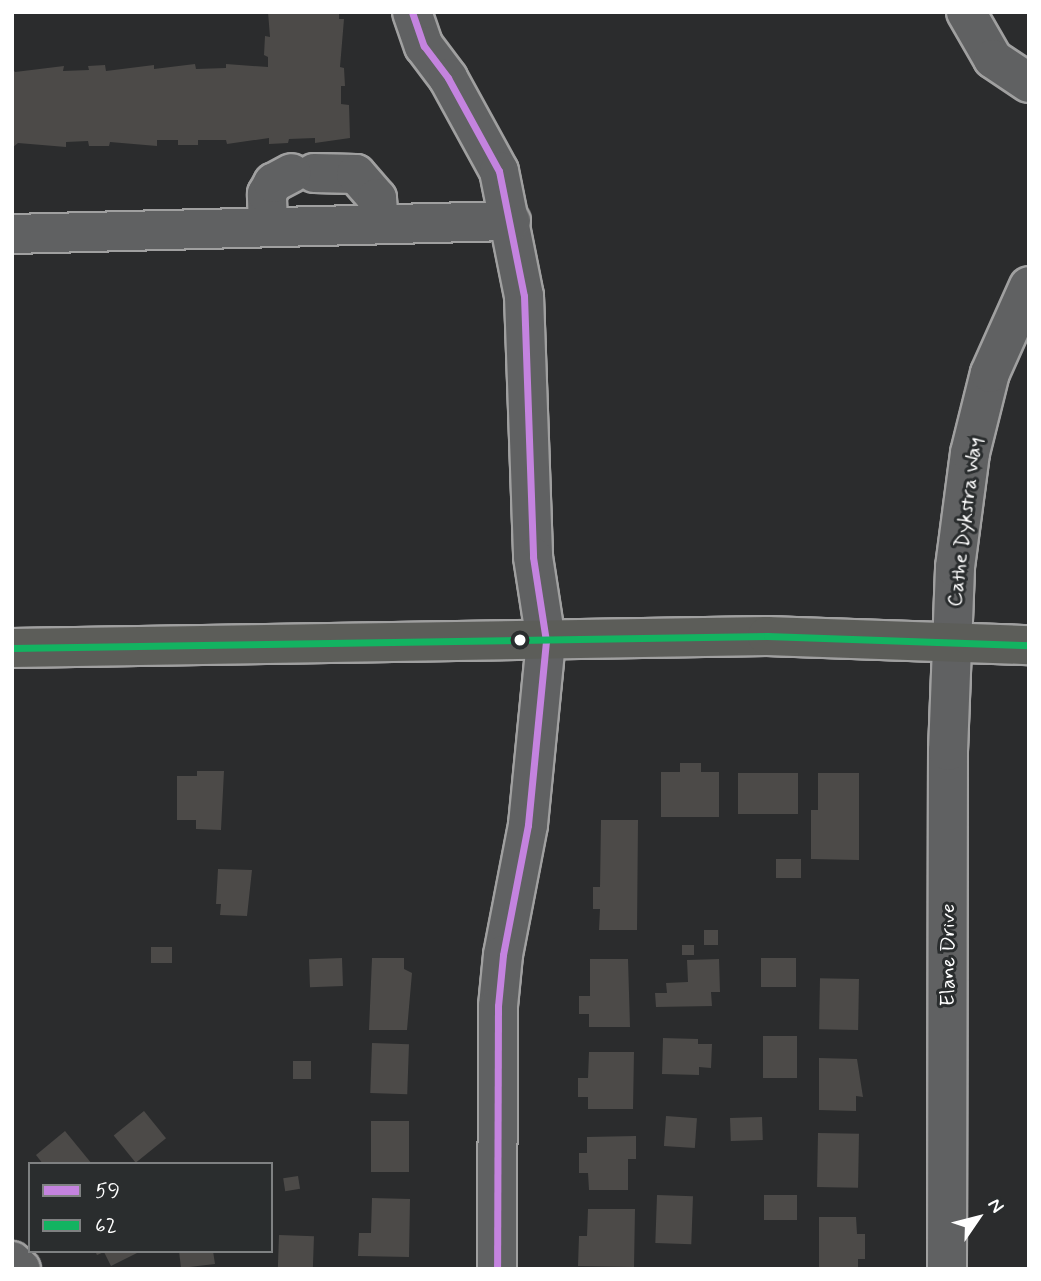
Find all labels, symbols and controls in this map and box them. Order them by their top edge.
street label: Cathe Dykstra Way [942,433,988,611]
unlabelled marker [513,633,527,647]
street label: Elane Drive [935,904,961,1006]
legend [28,1162,273,1253]
text: 59 [95,1177,120,1205]
north arrow [943,1183,1013,1253]
text: N [982,1193,1009,1218]
text: 62 [95,1212,117,1240]

